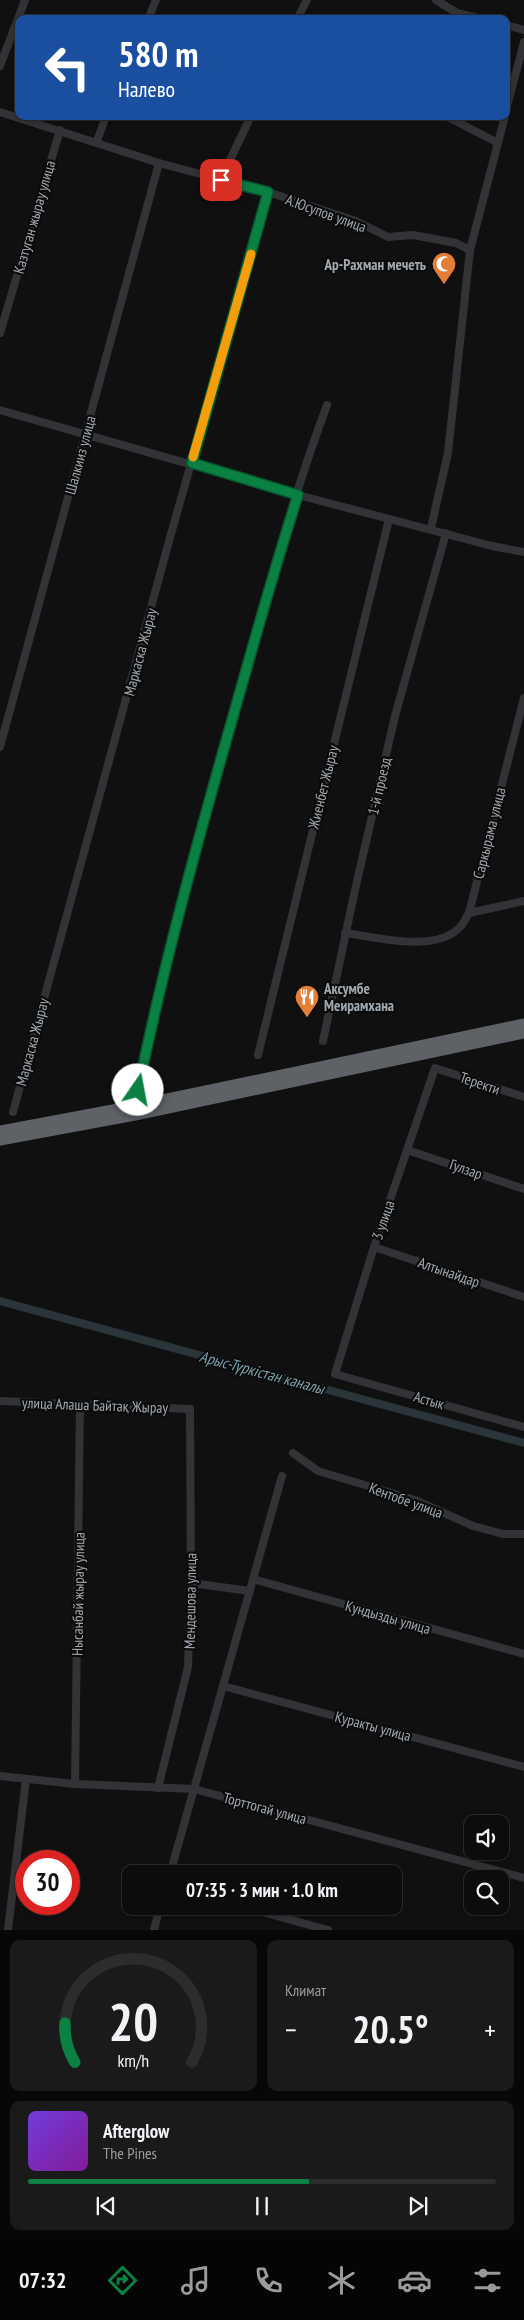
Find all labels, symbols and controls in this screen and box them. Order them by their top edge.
text: 580 m [118,31,199,77]
icon: left [35,35,100,100]
text: Налево [118,75,175,103]
street label: Казтуган жырау улица [9,158,59,276]
pin [200,159,242,201]
icon: arrive [207,166,235,194]
street label: А.Юсупов улица [283,190,369,236]
mosque icon: Ар-Рахман мечеть [431,251,457,285]
place label: Ар-Рахман мечеть [324,255,426,274]
street label: Шалкииз улица [60,414,100,496]
street label: Маркаска Жырау [119,606,161,698]
street label: Жиенбет Жырау [303,743,343,832]
street label: 1-й проезд [363,755,395,817]
street label: Саркырама улица [468,785,510,881]
place label: Аксумбе Меирамхана [323,979,394,1015]
restaurant icon: Аксумбе Меирамхана [294,984,320,1018]
street label: Маркаска Жырау [11,996,53,1088]
position arrow [111,1063,163,1115]
street label: Теректи [457,1067,503,1099]
street label: Гулзар [447,1155,485,1183]
street label: 3 улица [367,1198,399,1242]
street label: Алтынайдар [416,1253,482,1291]
water label: Арыс-Түркістан каналы [198,1346,328,1399]
street label: Астык [412,1387,447,1413]
street label: улица Алаша Байтақ Жырау [22,1393,169,1417]
street label: Кентобе улица [367,1478,445,1522]
street label: Нысанбай жырау улица [67,1532,89,1656]
street label: Мендешова улица [180,1553,200,1649]
street label: Кундызды улица [343,1596,433,1638]
street label: Куракты улица [333,1707,413,1745]
street label: Торттогай улица [221,1788,309,1828]
map controls [464,1815,509,1915]
button: sound [464,1815,509,1860]
speed limit sign: 30 [15,1850,80,1915]
button: search [464,1870,509,1915]
text: 07:35 · 3 мин · 1.0 km [186,1878,338,1902]
text: Климат [285,1980,326,2000]
text: 20 [109,1988,158,2055]
text: 20.5° [352,2004,429,2053]
text: − [285,2011,297,2048]
text: + [484,2011,496,2048]
text: km/h [118,2049,149,2072]
text: Afterglow [103,2119,169,2143]
text: The Pines [103,2143,157,2163]
icon: previous [92,2192,120,2220]
icon: pause [248,2192,276,2220]
icon: next [404,2192,432,2220]
icon: directions [105,2263,140,2298]
icon: music [178,2263,213,2298]
icon: phone [251,2263,286,2298]
icon: climate [324,2263,359,2298]
icon: car [397,2263,432,2298]
icon: filters [470,2263,505,2298]
text: 07:32 [19,2266,67,2294]

